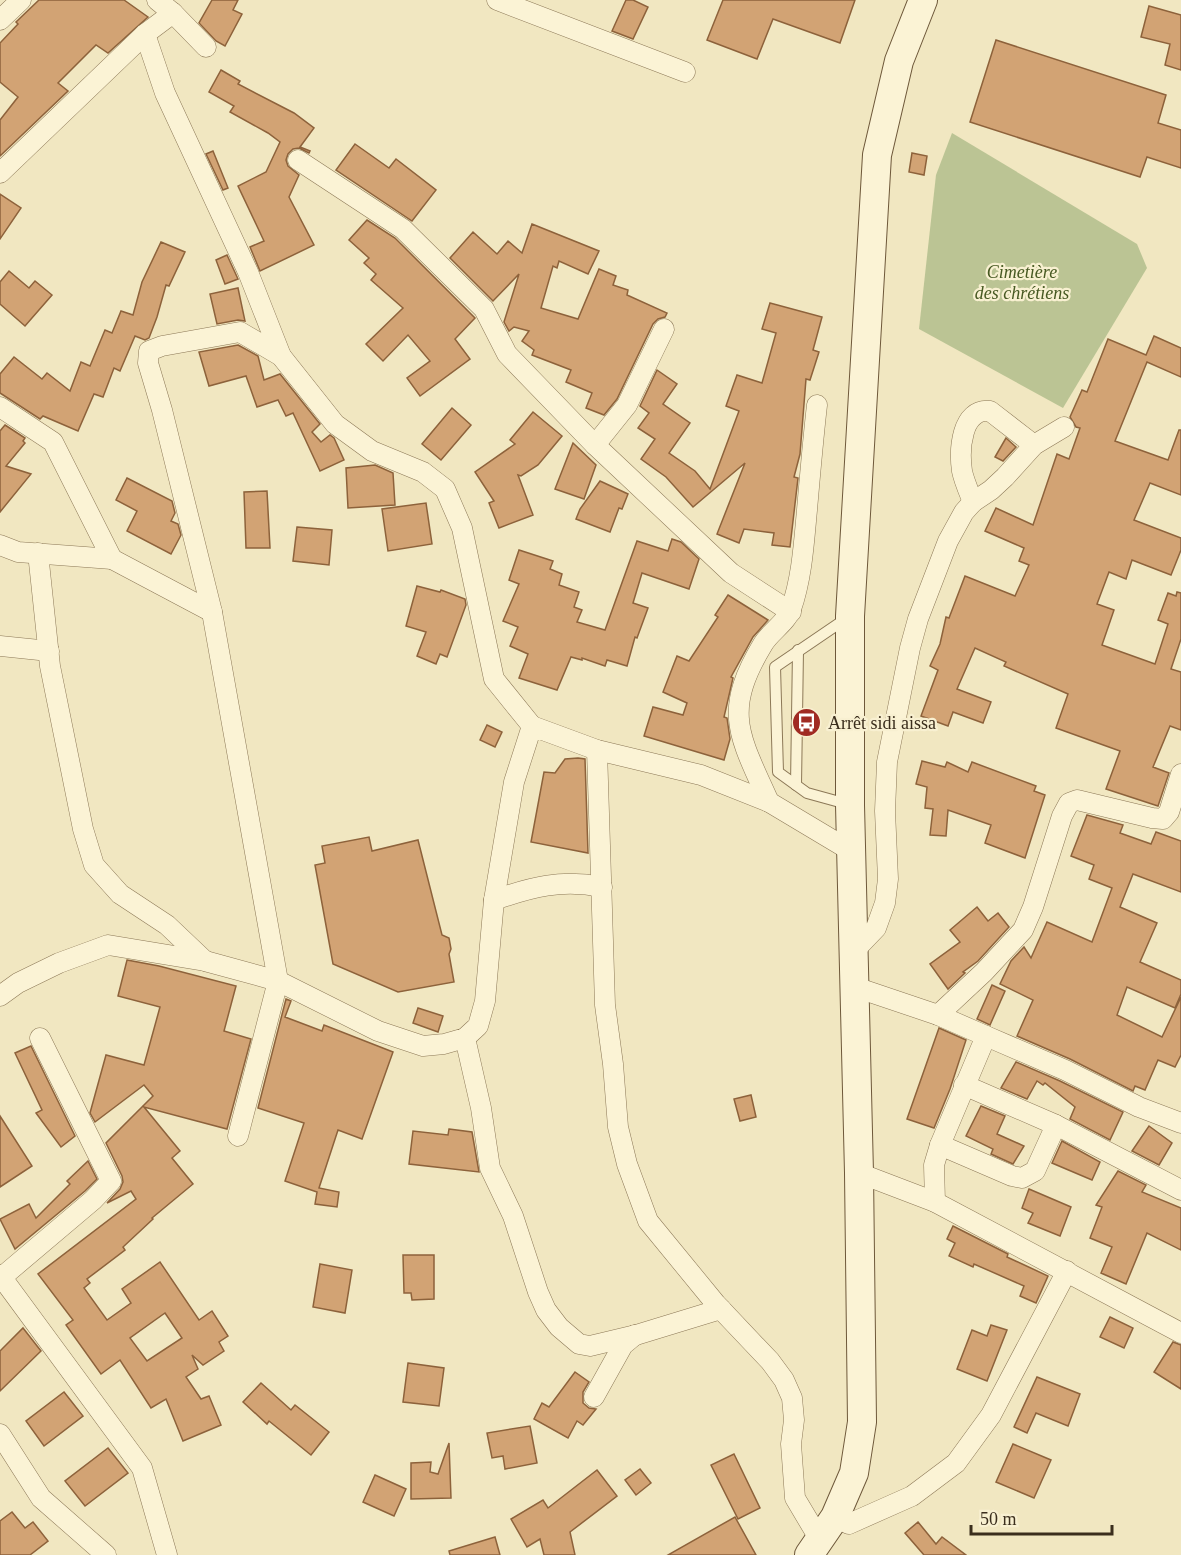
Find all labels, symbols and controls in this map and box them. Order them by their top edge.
park label: Cimetière des chrétiens [975,262,1069,303]
bus stop icon: Arrêt sidi aissa [791,707,823,739]
place label: Arrêt sidi aissa [828,713,936,733]
scale bar [971,1498,1112,1536]
text: 50 m [980,1509,1017,1529]

